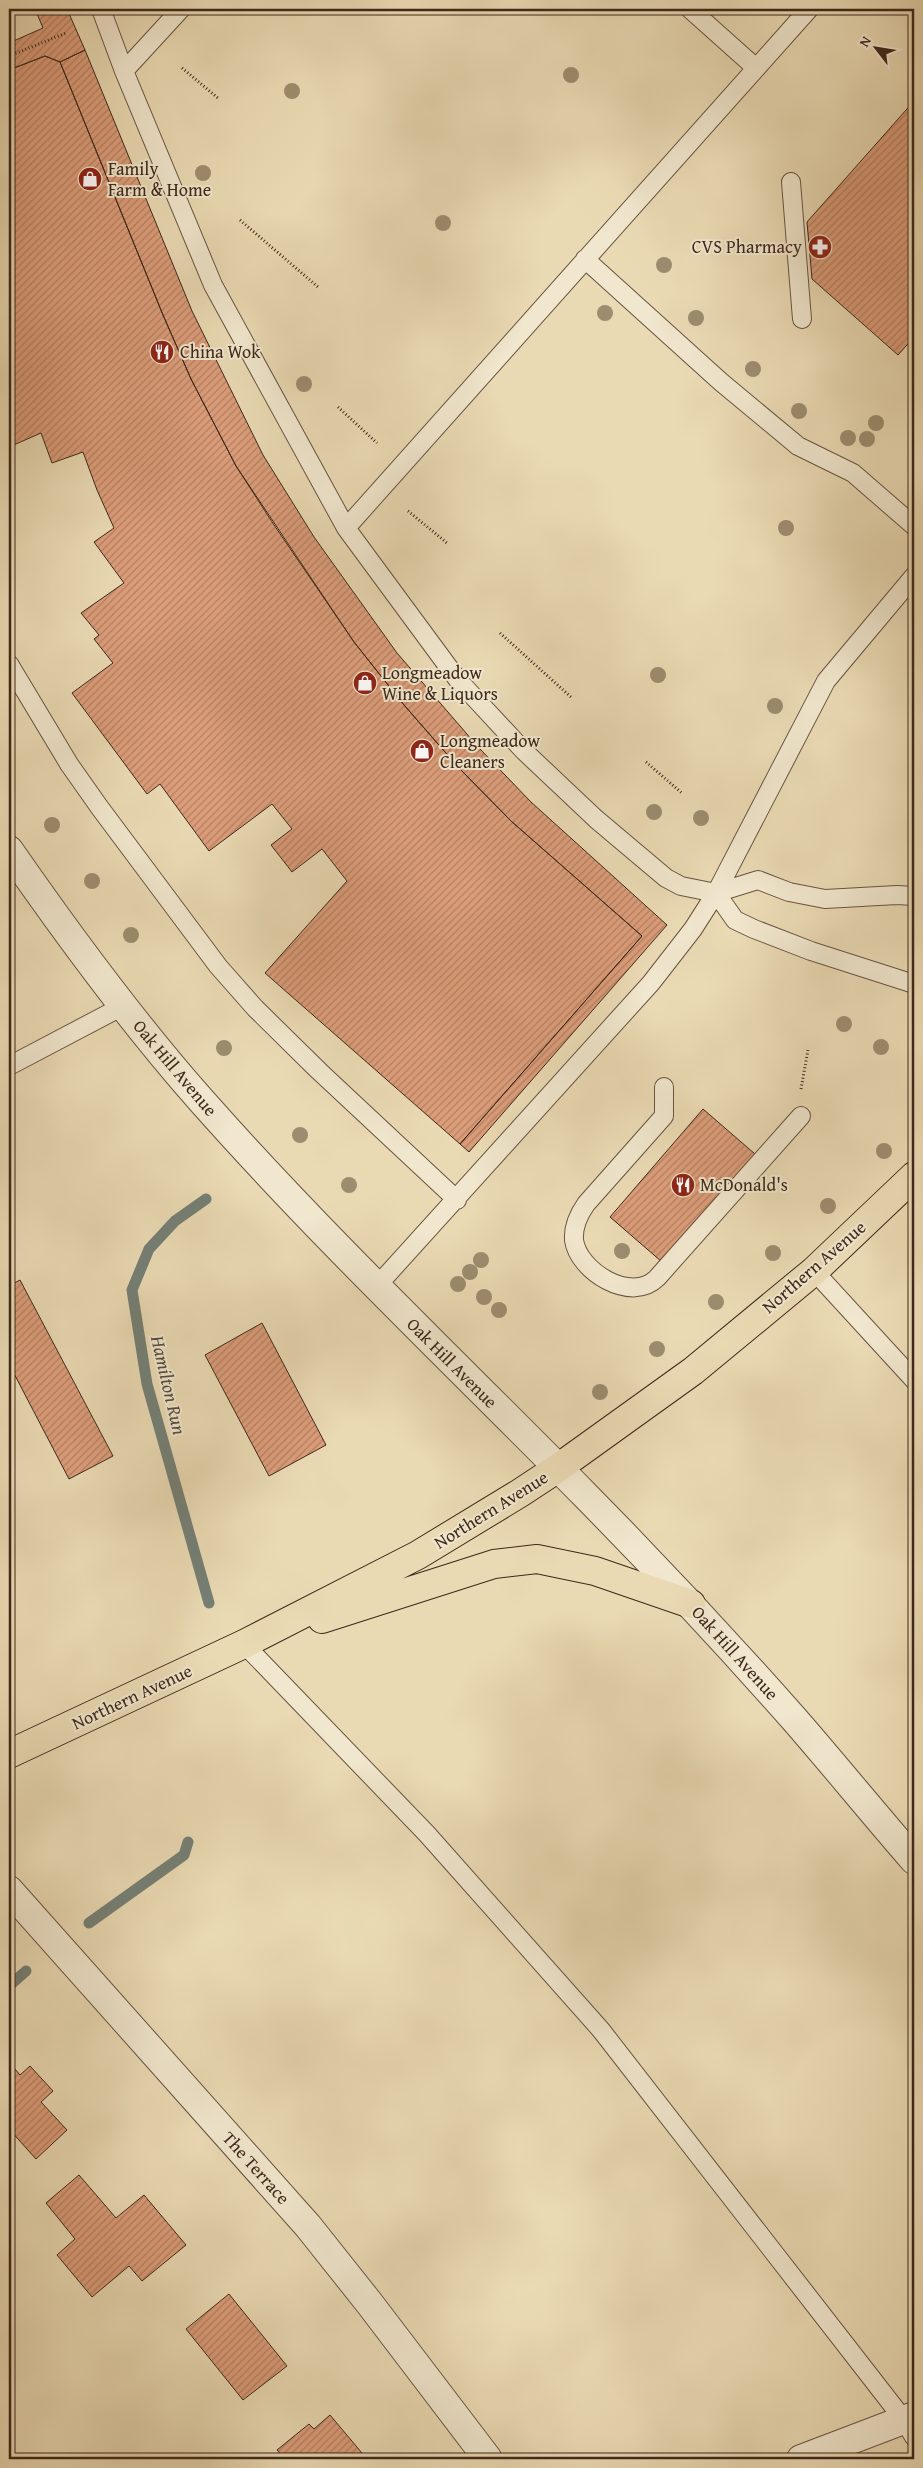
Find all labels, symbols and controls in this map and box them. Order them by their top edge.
north arrow [850,22,900,72]
text: N [854,32,876,50]
place label: Family Farm & Home [108,155,211,203]
shop icon: Family Farm & Home [77,166,103,192]
place label: CVS Pharmacy [692,233,802,260]
pharmacy icon: CVS Pharmacy [807,234,833,260]
place label: China Wok [180,338,261,365]
restaurant icon: China Wok [149,339,175,365]
place label: Longmeadow Wine & Liquors [382,659,498,707]
shop icon: Longmeadow Wine & Liquors [352,670,378,696]
place label: Longmeadow Cleaners [440,727,540,775]
shop icon: Longmeadow Cleaners [409,738,435,764]
street label: Oak Hill Avenue [127,1013,224,1122]
place label: McDonald's [700,1171,788,1198]
restaurant icon: McDonald's [670,1172,696,1198]
street label: Northern Avenue [756,1214,872,1319]
street label: Oak Hill Avenue [401,1311,504,1414]
water label: Hamilton Run [144,1332,194,1438]
street label: Northern Avenue [428,1464,553,1555]
street label: Oak Hill Avenue [686,1599,785,1706]
street label: Northern Avenue [67,1657,196,1736]
street label: The Terrace [216,2125,297,2210]

